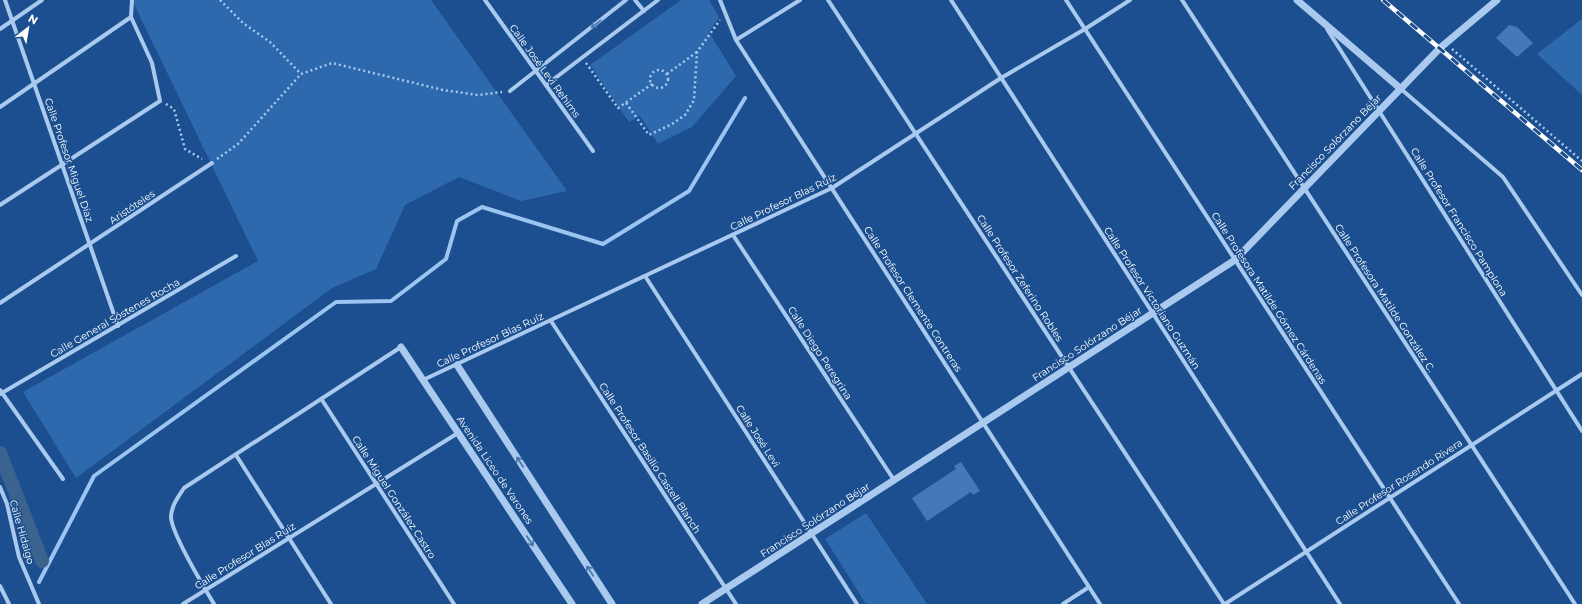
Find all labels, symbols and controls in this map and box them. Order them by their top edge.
north arrow [8,8,48,48]
text: N [26,11,41,28]
one-way arrow [590,20,601,28]
street label: Calle José Levi Rehims [507,22,583,120]
street label: Francisco Solórzano Béjar [1286,91,1384,193]
street label: Calle Profesor Miguel Díaz [42,96,96,224]
street label: Calle Profesor Francisco Pamplona [1408,145,1510,299]
street label: Calle Profesor Blas Ruíz [728,171,838,233]
street label: Aristóteles [107,187,157,227]
street label: Calle Profesora Matilde Gómez Cárdenas [1208,210,1330,387]
street label: Calle Profesor Zeferino Robles [974,212,1066,344]
street label: Calle Profesora Matilde González C. [1332,221,1438,375]
street label: Calle Profesor Clemente Contreras [861,224,965,374]
street label: Calle Profesor Victoriano Guzmán [1101,224,1203,372]
street label: Calle General Sóstenes Rocha [48,275,182,361]
street label: Calle Diego Peregrina [785,304,855,402]
street label: Francisco Solórzano Béjar [1030,304,1144,384]
street label: Calle Profesor Blas Ruíz [434,309,546,371]
street label: Calle Profesor Basilio Castell Blanch [596,380,704,536]
street label: Calle José Levi [733,402,783,470]
street label: Avenida Liceo de Varones [454,413,536,527]
street label: Calle Miguel González Castro [349,433,439,561]
street label: Calle Profesor Rosendo Rivera [1333,436,1465,528]
one-way arrow [516,457,524,468]
street label: Francisco Solórzano Béjar [758,480,872,560]
street label: Calle Hidalgo [7,498,37,566]
street label: Calle Profesor Blas Ruíz [192,520,298,592]
one-way arrow [526,535,534,546]
one-way arrow [586,565,594,577]

